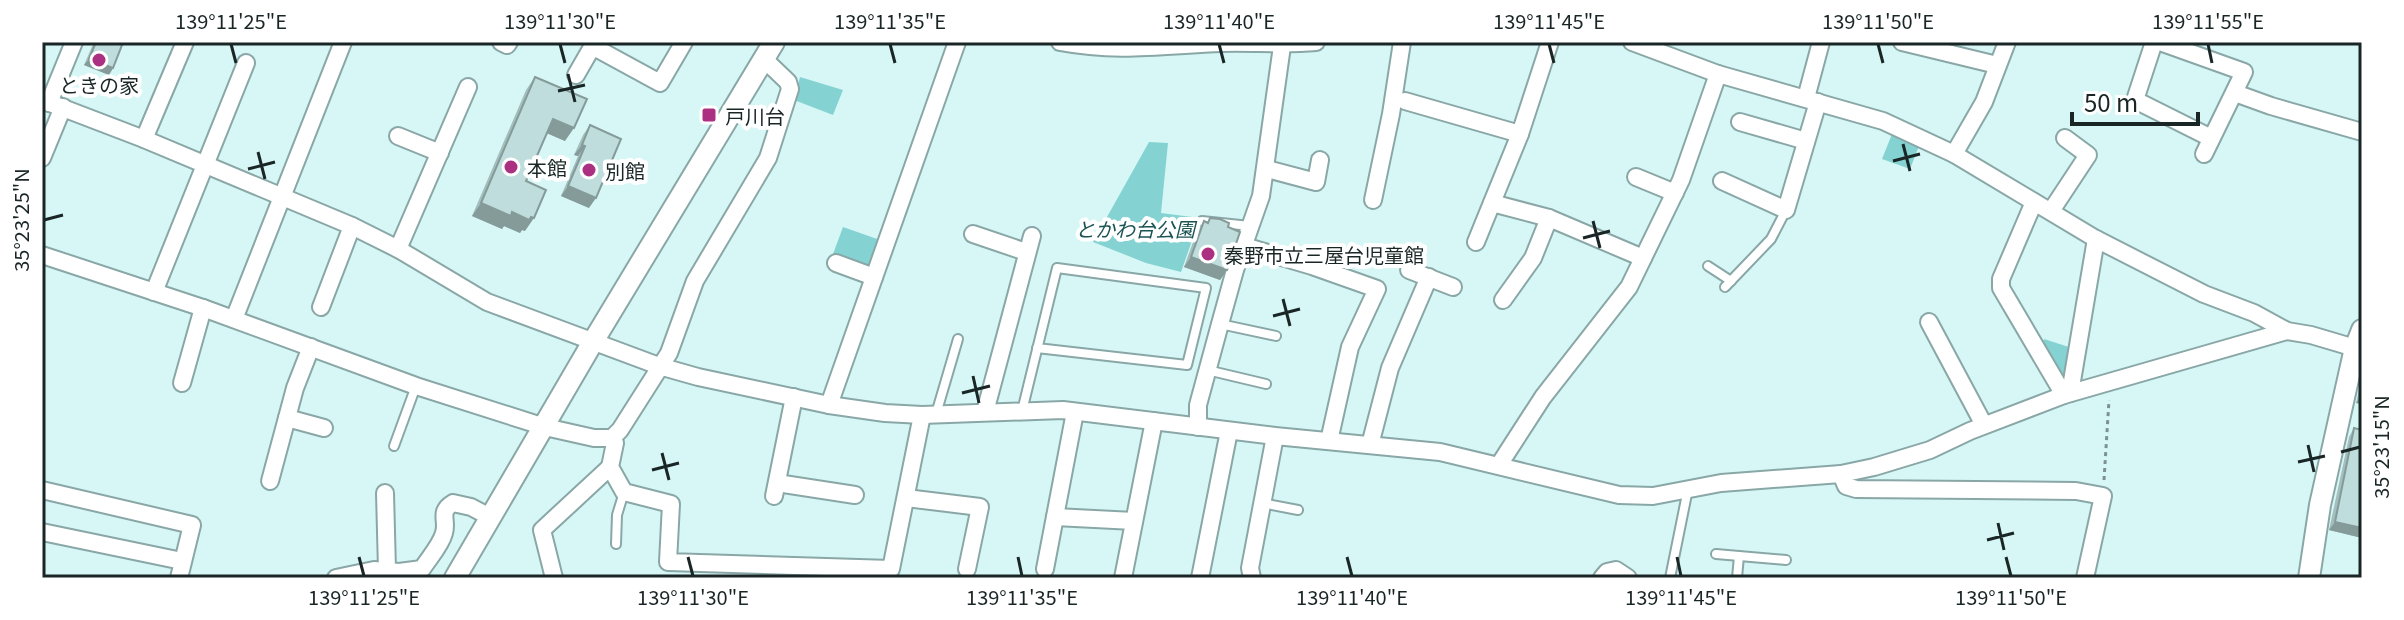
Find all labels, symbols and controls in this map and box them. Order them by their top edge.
text: 139°11'25"E [175,6,287,35]
text: 139°11'30"E [504,6,616,35]
text: 139°11'35"E [834,6,946,35]
text: 139°11'40"E [1163,6,1275,35]
text: 139°11'45"E [1493,6,1605,35]
text: 139°11'50"E [1822,6,1934,35]
text: 139°11'55"E [2152,6,2264,35]
marker: ときの家 [90,51,108,69]
place label: ときの家 [59,70,139,99]
scale bar [2072,76,2198,126]
text: 50 m [2084,84,2138,119]
place label: 戸川台 [725,101,785,130]
marker: 戸川台 [700,106,718,124]
place label: 本館 [527,153,567,182]
place label: 別館 [605,156,645,185]
marker: 本館 [502,158,520,176]
marker: 別館 [580,161,598,179]
text: 35°23'25"N [6,168,35,272]
park label: とかわ台公園 [1075,214,1198,243]
place label: 秦野市立三屋台児童館 [1224,240,1424,269]
marker: 秦野市立三屋台児童館 [1199,245,1217,263]
text: 35°23'15"N [2366,395,2395,499]
text: 139°11'25"E [308,582,420,611]
text: 139°11'30"E [637,582,749,611]
text: 139°11'35"E [966,582,1078,611]
text: 139°11'40"E [1296,582,1408,611]
text: 139°11'45"E [1625,582,1737,611]
text: 139°11'50"E [1955,582,2067,611]

